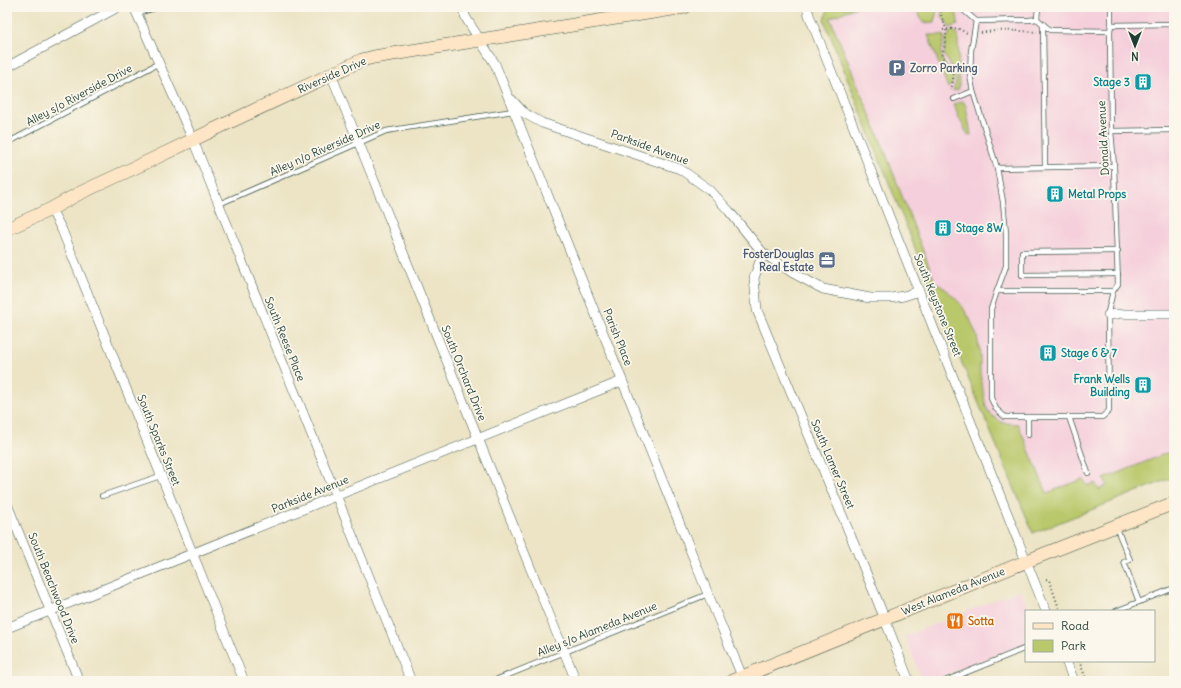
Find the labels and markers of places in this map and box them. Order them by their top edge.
parking icon: Zorro Parking [887,58,907,78]
place label: Zorro Parking [910,61,978,76]
building icon: Stage 3 [1133,72,1153,92]
place label: Stage 3 [1093,75,1130,90]
building icon: Metal Props [1045,184,1065,204]
place label: Metal Props [1068,187,1126,202]
building icon: Stage 8W [933,218,953,238]
place label: Stage 8W [956,221,1003,236]
place label: FosterDouglas Real Estate [743,247,814,274]
office icon: FosterDouglas Real Estate [817,250,837,270]
building icon: Stage 6 & 7 [1038,343,1058,363]
place label: Stage 6 & 7 [1061,346,1118,361]
place label: Frank Wells Building [1074,372,1130,400]
building icon: Frank Wells Building [1133,375,1153,395]
restaurant icon: Sotta [945,611,965,631]
place label: Sotta [968,614,995,628]

